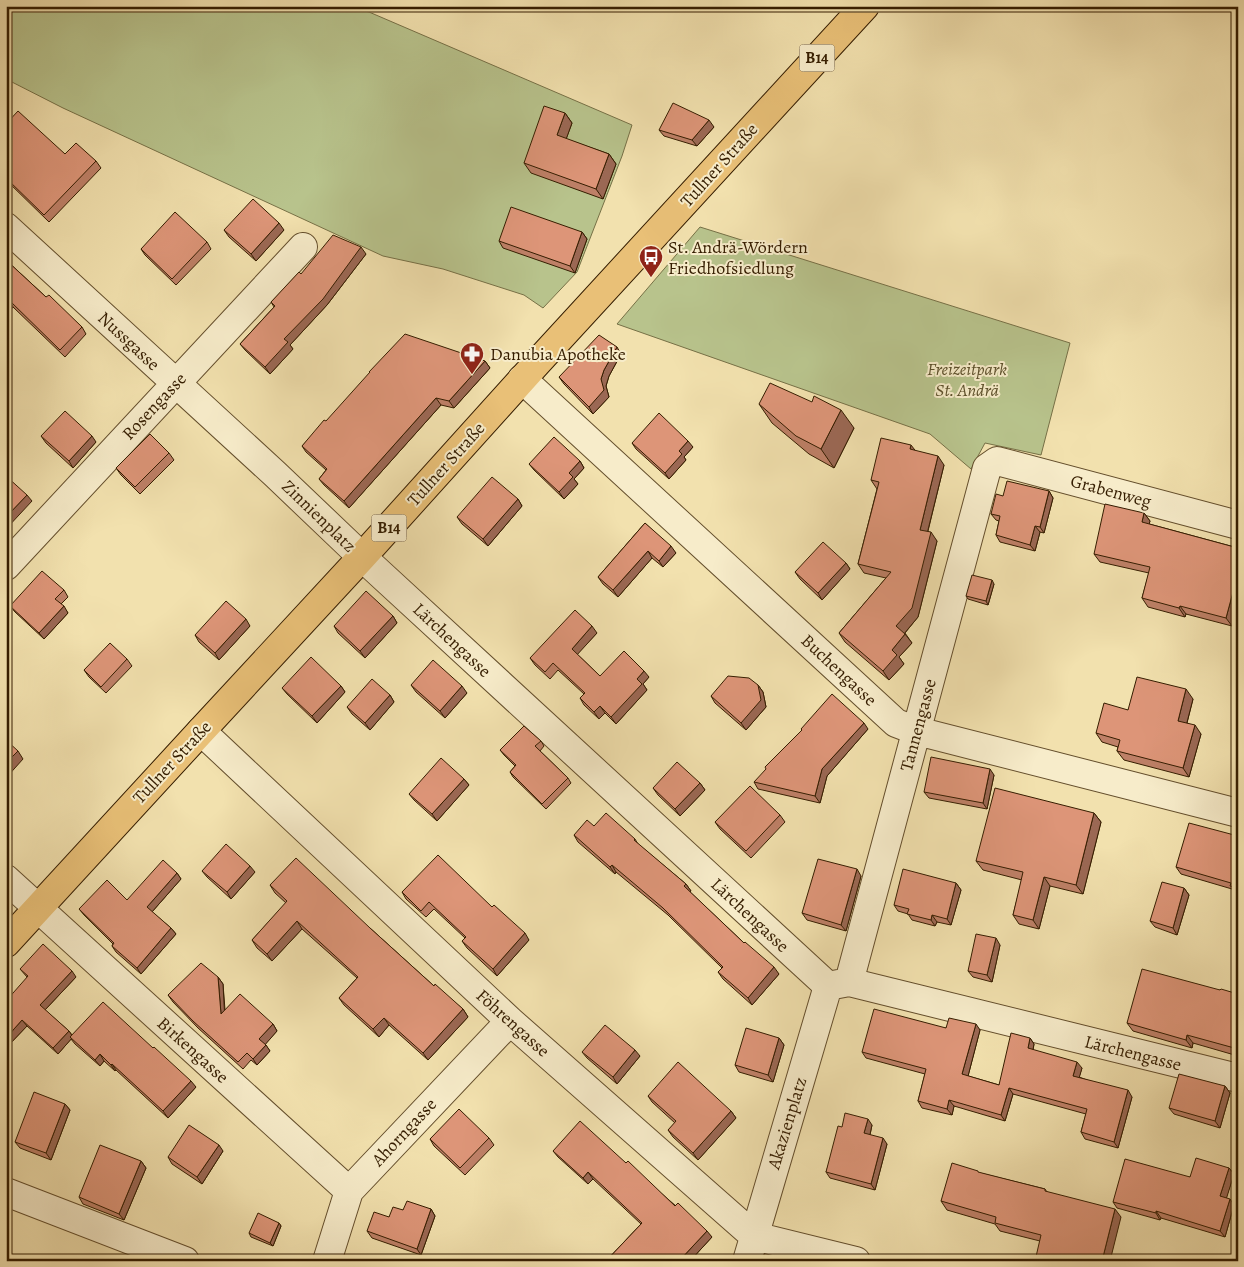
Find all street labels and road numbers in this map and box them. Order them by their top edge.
road number: B14 [800,44,834,72]
street label: Tullner Straße [675,118,763,212]
street label: Nussgasse [93,306,165,376]
street label: Rosengasse [116,367,192,445]
street label: Tullner Straße [402,417,490,511]
street label: Grabenweg [1068,469,1154,513]
street label: Zinnienplatz [277,475,361,557]
road number: B14 [372,514,406,542]
street label: Lärchengasse [408,597,496,683]
street label: Buchengasse [796,629,882,711]
street label: Tannengasse [894,676,942,774]
street label: Tullner Straße [127,715,217,809]
street label: Lärchengasse [706,872,794,958]
street label: Föhrengasse [471,984,555,1062]
street label: Birkengasse [152,1011,234,1089]
street label: Lärchengasse [1082,1029,1184,1077]
street label: Akazienplatz [761,1074,812,1173]
street label: Ahorngasse [365,1093,442,1172]

